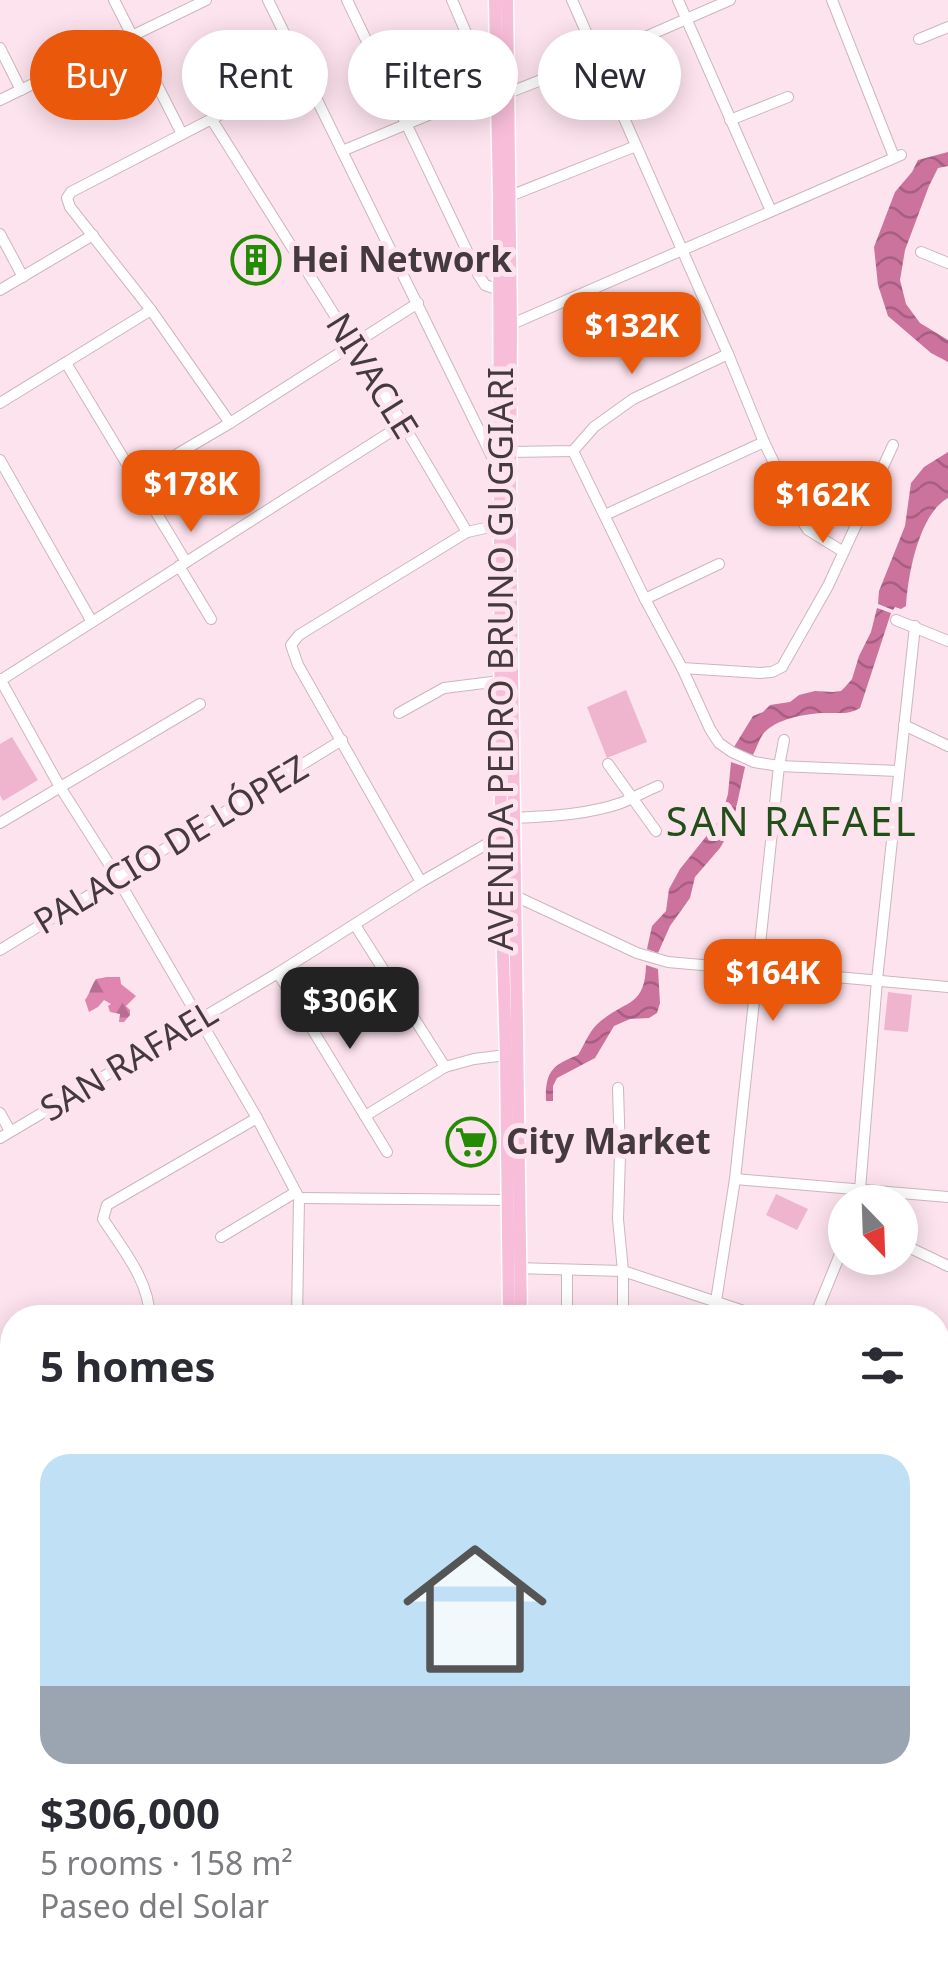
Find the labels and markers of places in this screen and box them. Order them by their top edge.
building icon: Hei Network [230,234,282,286]
place label: Hei Network [291,235,512,282]
pin: $132K [562,292,702,377]
pin: $178K [121,450,261,535]
pin: $162K [753,461,893,546]
pin: $164K [703,939,843,1024]
pin: $306K [280,967,420,1052]
supermarket icon: City Market [445,1116,497,1168]
place label: City Market [506,1117,711,1164]

